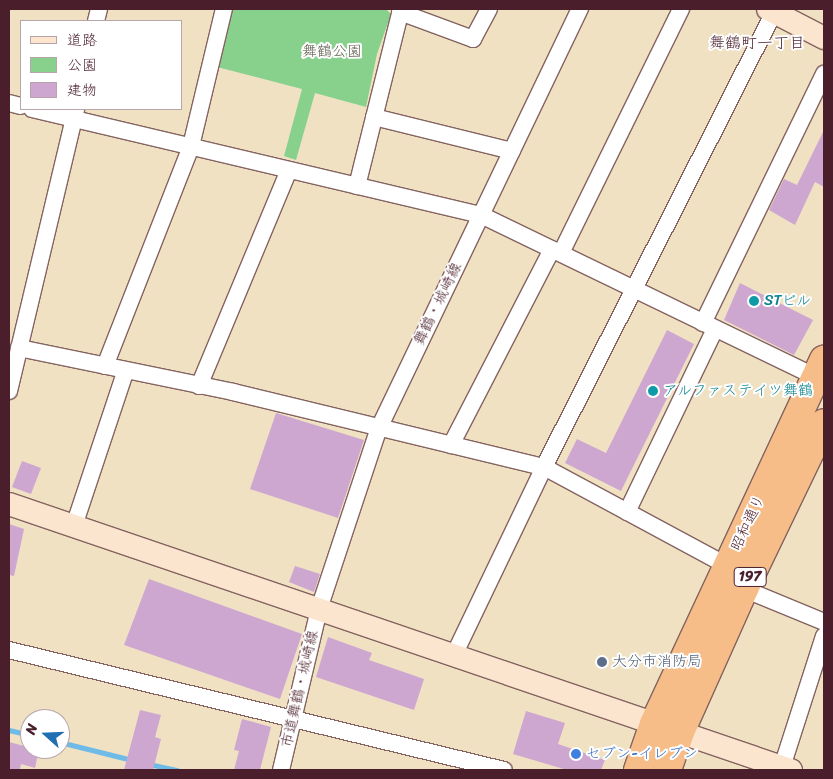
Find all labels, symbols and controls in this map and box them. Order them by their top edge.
legend [20,20,182,110]
text: 道路 [67,27,97,53]
district label: 舞鶴町一丁目 [709,33,805,53]
park label: 舞鶴公園 [302,43,362,61]
text: 公園 [67,52,97,78]
text: 建物 [67,77,97,103]
street label: 舞鶴・城崎線 [410,260,466,348]
place label: STビル [764,292,811,310]
marker: STビル [748,295,760,307]
place label: アルファステイツ舞鶴 [663,382,813,400]
marker: アルファステイツ舞鶴 [647,385,659,397]
street label: 昭和通り [727,492,769,554]
road number: 197 [732,566,768,588]
street label: 市道舞鶴・城崎線 [278,629,322,749]
place label: 大分市消防局 [612,653,702,671]
marker: 大分市消防局 [596,656,608,668]
north arrow [20,709,70,759]
text: N [18,720,45,738]
place label: セブン-イレブン [586,745,698,763]
marker: セブン-イレブン [570,748,582,760]

